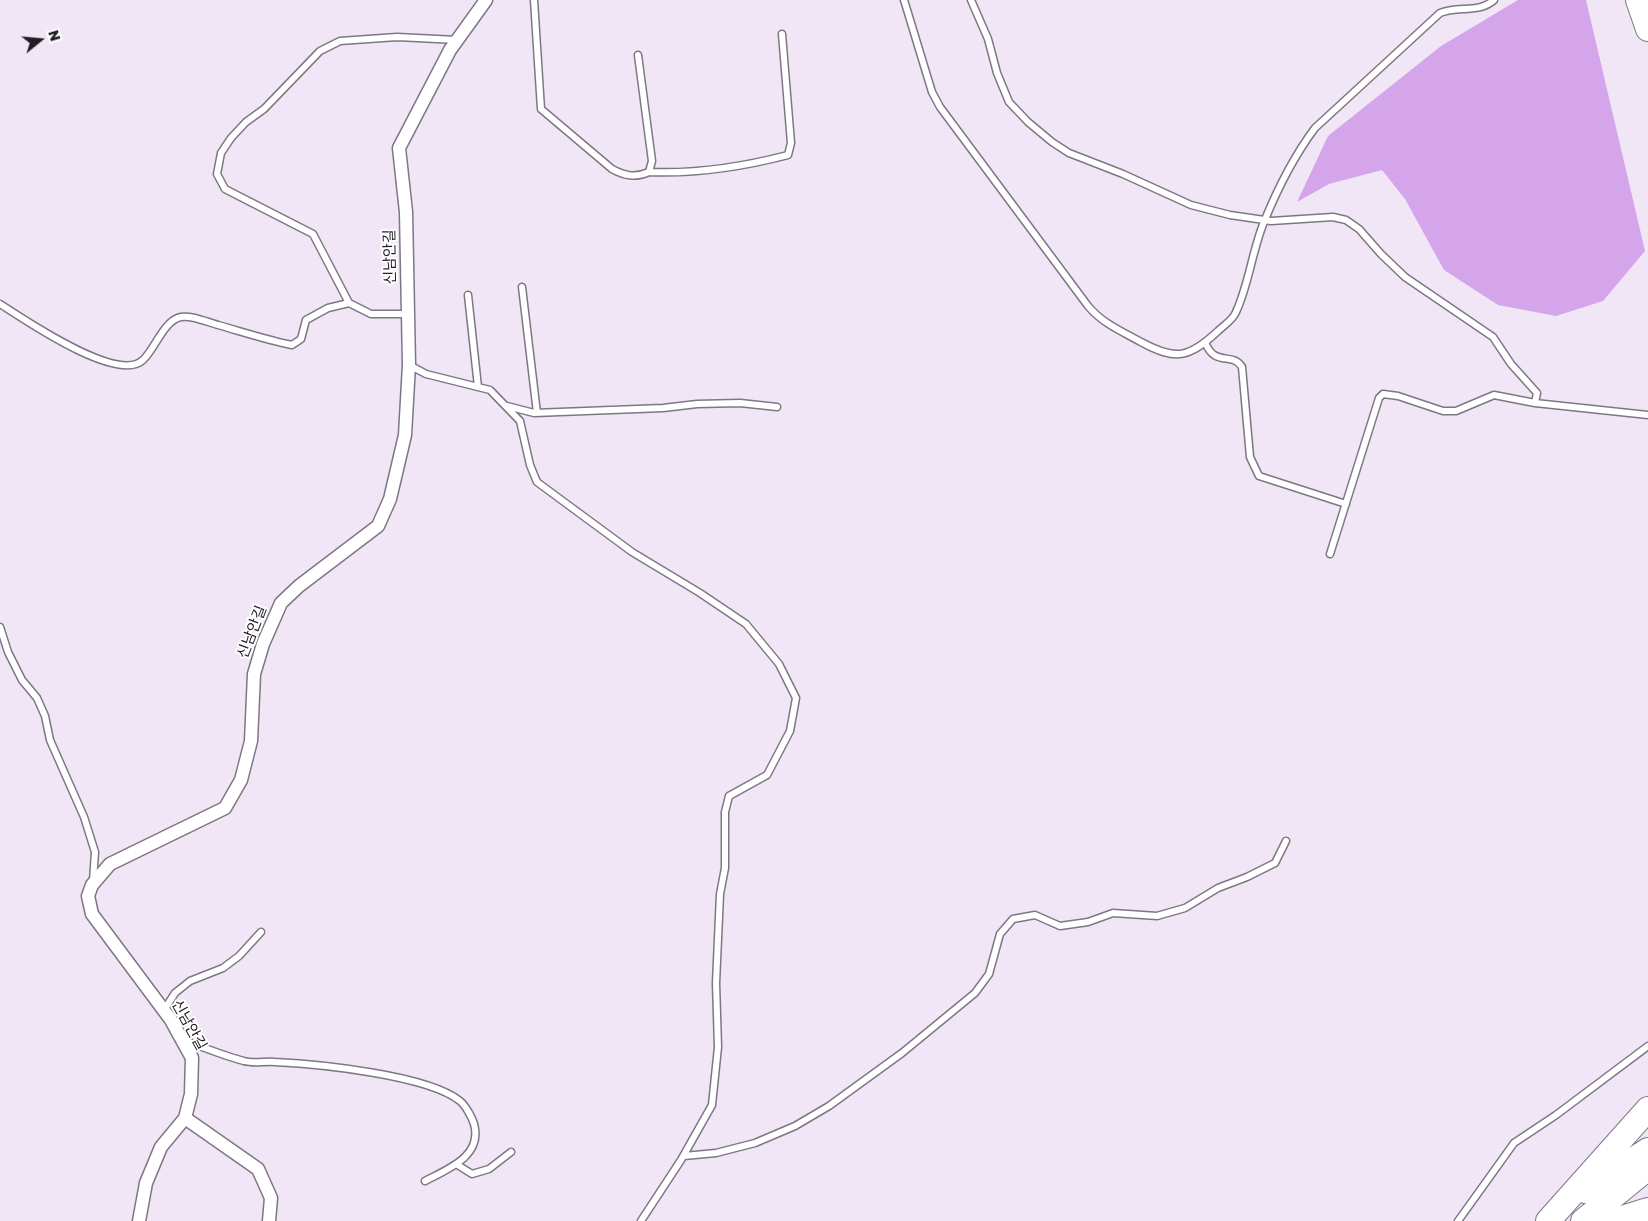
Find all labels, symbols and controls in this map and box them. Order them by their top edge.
north arrow [15,15,65,65]
text: N [45,28,65,43]
street label: 신남안길 [381,229,399,285]
street label: 신남안길 [234,603,270,661]
street label: 신남안길 [168,996,210,1054]

